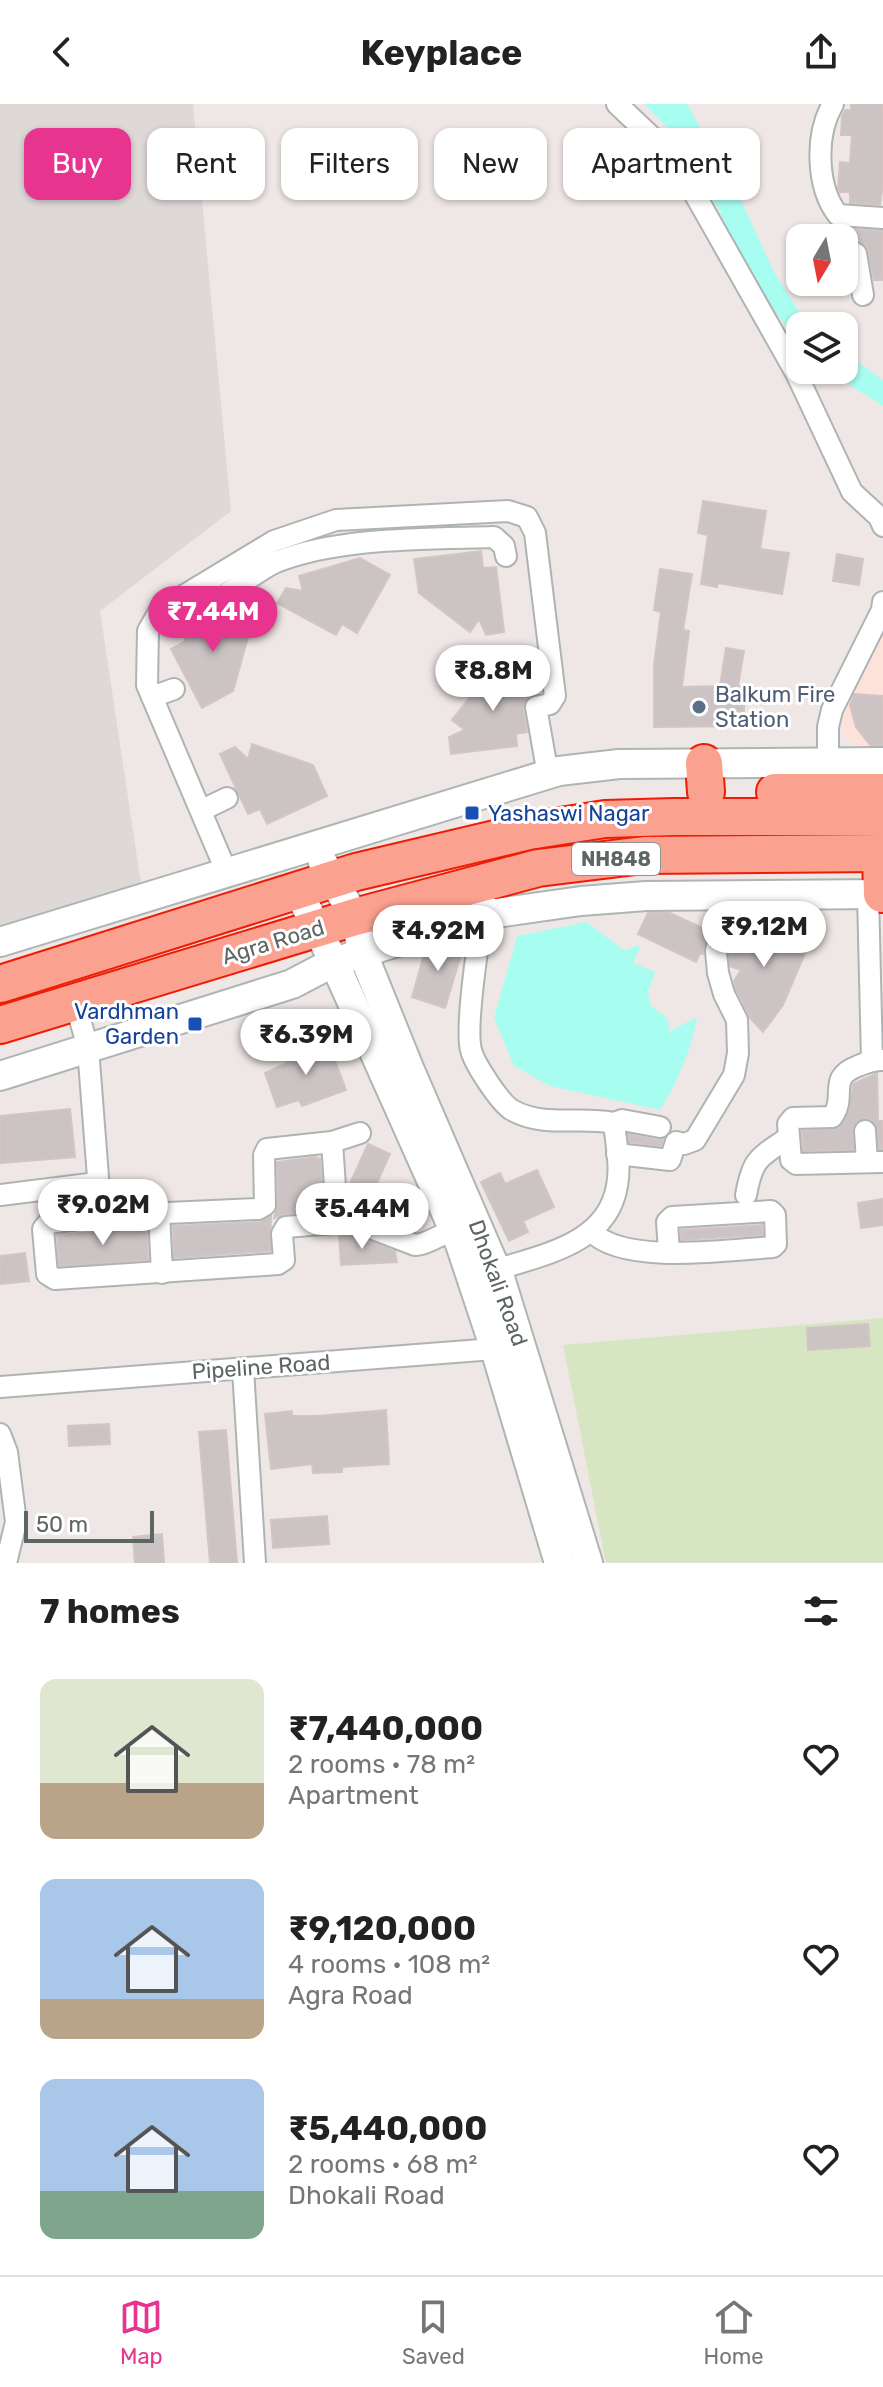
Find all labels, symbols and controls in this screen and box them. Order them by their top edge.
icon: back [40,30,84,74]
icon: share [799,30,843,74]
text: Keyplace [361,31,522,74]
chip: Buy [24,128,131,200]
chip: Rent [147,128,265,200]
chip: Filters [281,128,418,200]
chip: New [434,128,547,200]
chip: Apartment [563,128,760,200]
north arrow [786,224,858,296]
map controls [786,224,858,384]
button: layers [786,312,858,384]
pin: ₹7.44M [148,586,278,654]
text: ₹7.44M [166,596,260,627]
pin: ₹8.8M [437,645,549,713]
text: ₹8.8M [453,655,533,686]
place label: Balkum Fire Station [715,681,835,733]
marker: Balkum Fire Station [690,698,708,716]
place label: Yashaswi Nagar [488,800,650,827]
marker: Yashaswi Nagar [463,804,481,822]
road number: NH848 [572,843,660,875]
pin: ₹9.12M [699,901,829,969]
pin: ₹4.92M [373,905,503,973]
text: ₹9.12M [720,911,808,942]
street label: Agra Road [219,914,327,970]
text: ₹4.92M [391,915,485,946]
place label: Vardhman Garden [74,998,179,1050]
pin: ₹6.39M [241,1009,371,1077]
marker: Vardhman Garden [186,1015,204,1033]
text: ₹6.39M [258,1019,354,1050]
pin: ₹9.02M [38,1179,168,1247]
pin: ₹5.44M [297,1183,427,1251]
text: ₹9.02M [56,1189,150,1220]
text: ₹5.44M [314,1193,410,1224]
street label: Dhokali Road [463,1216,533,1350]
street label: Pipeline Road [191,1349,331,1385]
scale bar [24,1507,154,1543]
text: 50 m [36,1511,88,1538]
icon: filters [799,1589,843,1633]
text: 7 homes [40,1591,180,1632]
text: ₹7,440,000 [288,1708,483,1749]
icon: home [104,1711,200,1807]
icon: heart [799,1737,843,1781]
text: 2 rooms · 78 m² [288,1749,475,1780]
text: Apartment [288,1780,419,1811]
text: ₹9,120,000 [288,1908,476,1949]
icon: home [104,1911,200,2007]
icon: heart [799,1937,843,1981]
text: 4 rooms · 108 m² [288,1949,490,1980]
text: Agra Road [288,1980,413,2011]
text: ₹5,440,000 [288,2108,487,2149]
icon: home [104,2111,200,2207]
icon: heart [799,2137,843,2181]
text: 2 rooms · 68 m² [288,2149,477,2180]
text: Dhokali Road [288,2180,445,2211]
tab: Map [119,2295,163,2370]
tab: Saved [402,2295,465,2370]
tab: Home [703,2295,764,2370]

